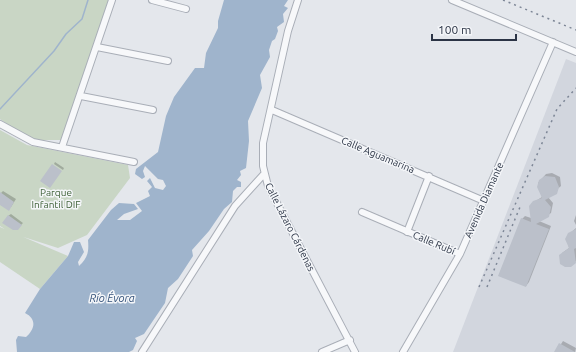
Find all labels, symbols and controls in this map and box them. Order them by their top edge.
scale bar [432,16,516,42]
text: 100 m [438,23,471,36]
street label: Calle Aguamarina [340,135,416,175]
street label: Avenida Diamante [462,160,506,240]
street label: Calle Lázaro Cárdenas [263,181,317,273]
park label: Parque Infantil DIF [31,187,81,210]
street label: Calle Rubí [411,229,457,257]
water label: Río Évora [89,291,135,304]

